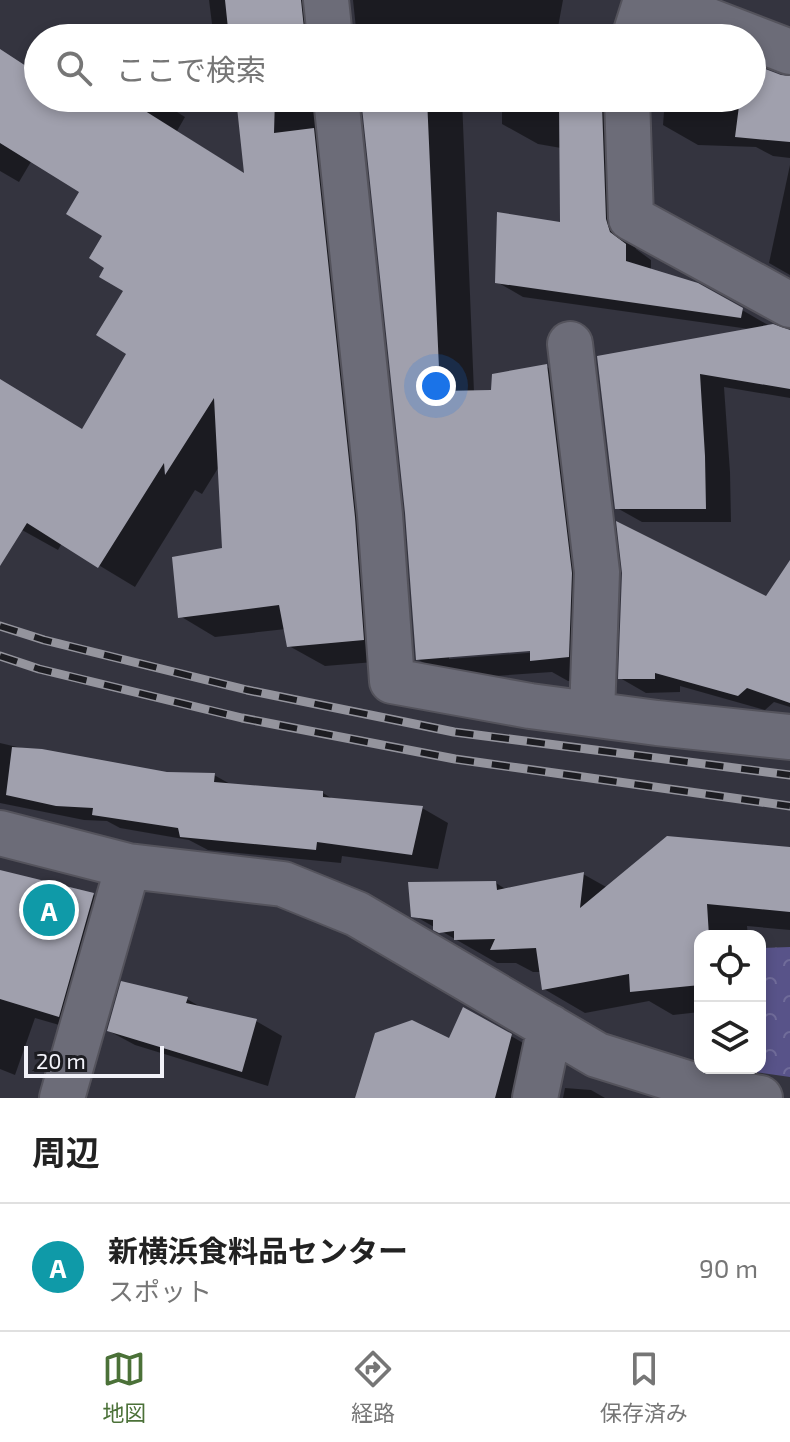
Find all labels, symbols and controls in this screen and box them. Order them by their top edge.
search box [24,24,766,112]
icon: search [52,46,96,90]
text: ここで検索 [116,51,266,87]
your location [416,366,456,406]
pin: A [23,880,75,940]
map controls [694,930,766,1074]
button: locate [694,930,766,1002]
button: layers [694,1002,766,1074]
scale bar [24,1042,164,1078]
text: 20 m [36,1047,86,1073]
text: 周辺 [32,1131,100,1172]
text: 新横浜食料品センター [108,1232,408,1268]
text: A [50,1252,66,1283]
text: 90 m [699,1252,758,1283]
text: スポット [108,1275,212,1306]
tab: 地図 [102,1347,146,1427]
tab: 経路 [351,1347,395,1427]
tab: 保存済み [600,1347,688,1427]

